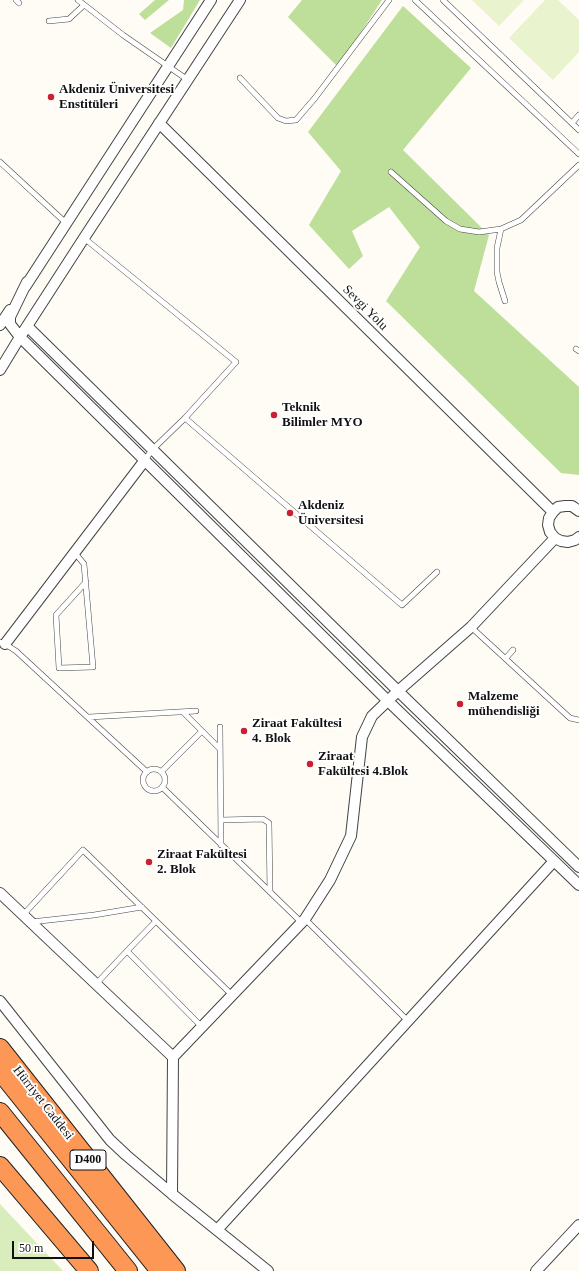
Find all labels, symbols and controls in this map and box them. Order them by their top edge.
place label: Akdeniz Üniversitesi Enstitüleri [59,82,174,113]
marker: Akdeniz Üniversitesi Enstitüleri [46,92,56,102]
street label: Sevgi Yolu [339,282,391,334]
place label: Teknik Bilimler MYO [282,400,363,431]
marker: Teknik Bilimler MYO [269,410,279,420]
place label: Akdeniz Üniversitesi [298,498,364,529]
marker: Akdeniz Üniversitesi [285,508,295,518]
place label: Malzeme mühendisliği [468,689,540,720]
marker: Malzeme mühendisliği [455,699,465,709]
place label: Ziraat Fakültesi 4. Blok [252,716,342,747]
marker: Ziraat Fakültesi 4. Blok [239,726,249,736]
place label: Ziraat Fakültesi 4.Blok [318,749,408,780]
marker: Ziraat Fakültesi 4.Blok [305,759,315,769]
place label: Ziraat Fakültesi 2. Blok [157,847,247,878]
marker: Ziraat Fakültesi 2. Blok [144,857,154,867]
street label: Hürriyet Caddesi [9,1063,77,1143]
road number: D400 [70,1150,106,1170]
scale bar [14,1233,96,1259]
text: 50 m [19,1241,43,1255]

